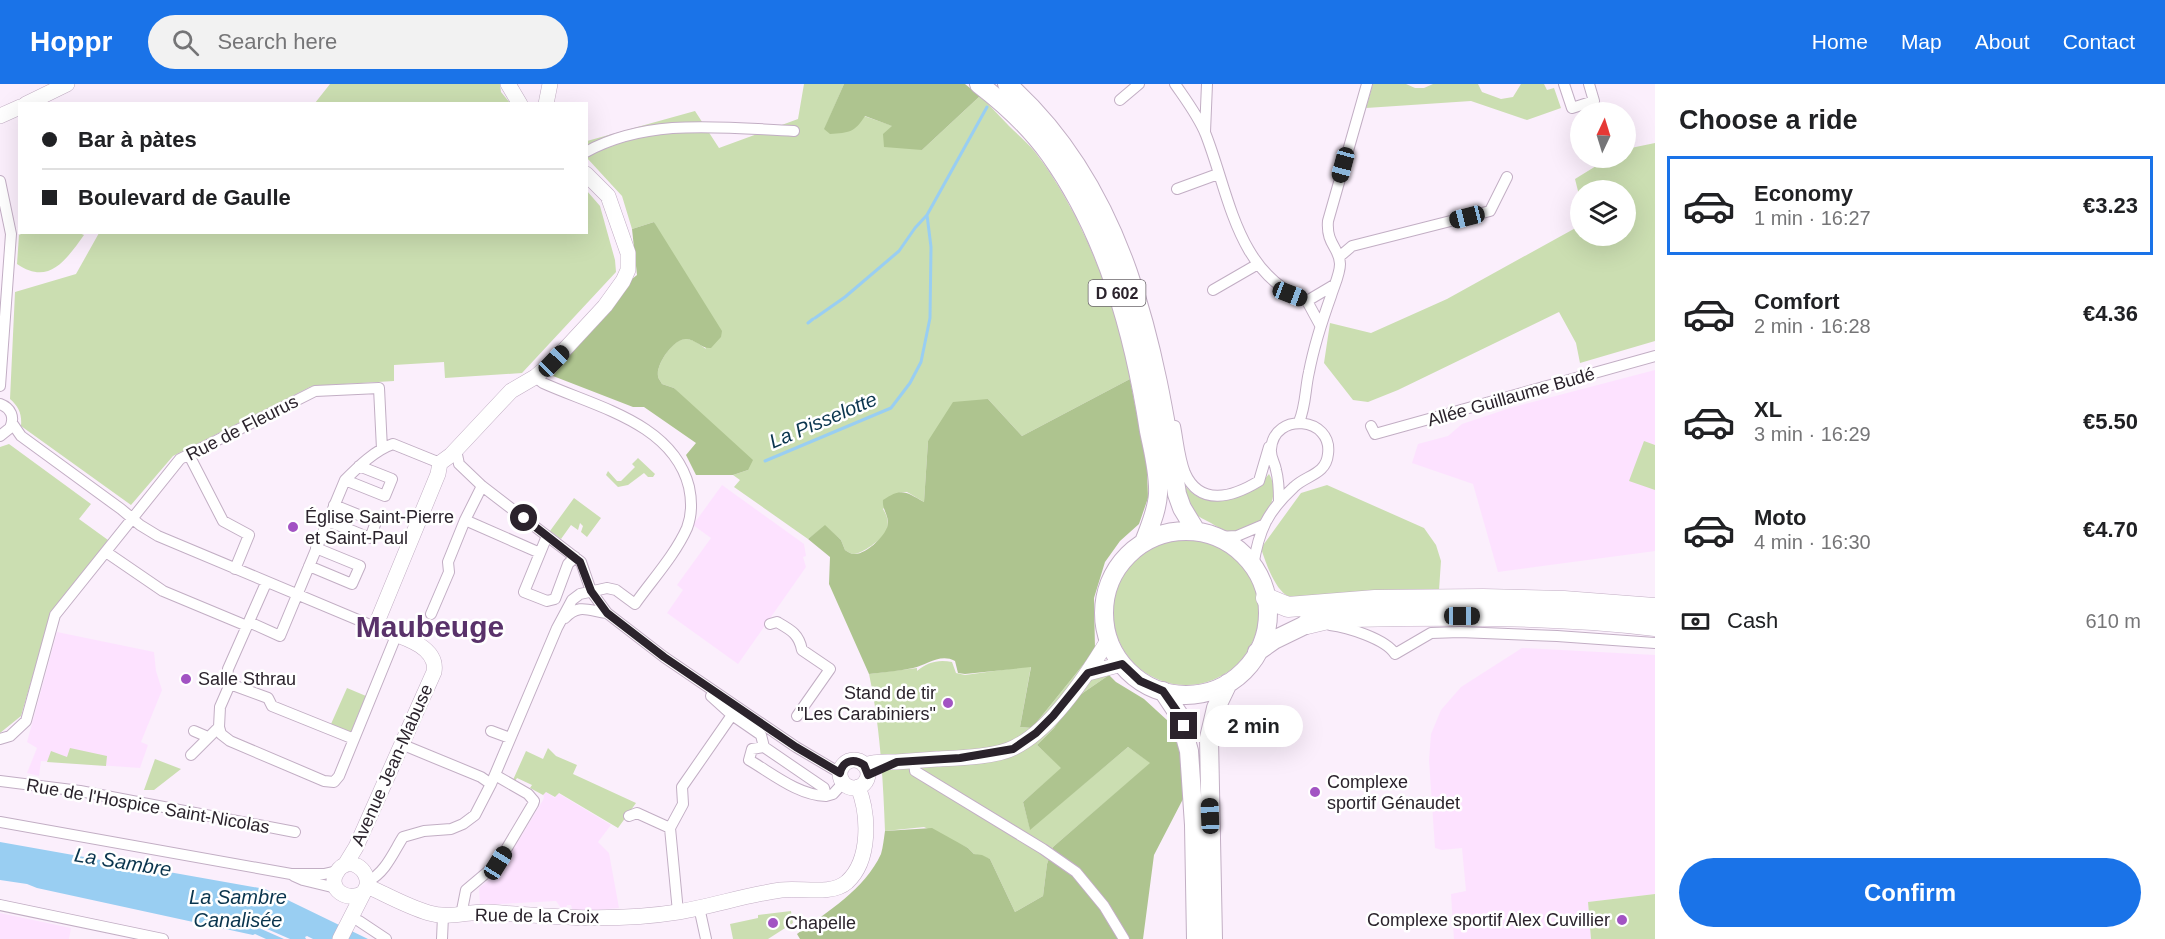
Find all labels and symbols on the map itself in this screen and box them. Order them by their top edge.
north arrow [1570,102,1636,168]
car [1330,145,1356,185]
car [1447,204,1487,230]
car [1270,279,1310,309]
road number: D 602 [1088,280,1146,306]
car [535,342,573,380]
street label: Allée Guillaume Budé [1425,364,1597,430]
water label: La Pisselotte [766,388,880,452]
street label: Rue de Fleurus [183,391,301,465]
route start [510,504,537,531]
place label: Église Saint-Pierre et Saint-Paul [305,507,454,548]
marker: Église Saint-Pierre et Saint-Paul [286,520,300,534]
car [1444,607,1480,625]
district label: Maubeuge [356,610,504,643]
place label: Salle Sthrau [198,669,296,689]
marker: Salle Sthrau [179,672,193,686]
street label: Avenue Jean-Mabuse [347,681,437,849]
place label: Stand de tir "Les Carabiniers" [797,683,936,724]
marker: Stand de tir "Les Carabiniers" [941,696,955,710]
callout: 2 min [1205,705,1304,747]
route end [1170,712,1197,739]
place label: Complexe sportif Génaudet [1327,772,1460,813]
street label: Rue de l'Hospice Saint-Nicolas [25,775,271,837]
marker: Complexe sportif Génaudet [1308,785,1322,799]
car [1200,798,1220,834]
water label: La Sambre [73,843,173,881]
car [481,843,515,883]
water label: La Sambre Canalisée [189,886,287,931]
street label: Rue de la Croix [475,905,599,927]
place label: Complexe sportif Alex Cuvillier [1367,910,1610,930]
place label: Chapelle [785,913,856,933]
marker: Complexe sportif Alex Cuvillier [1615,913,1629,927]
marker: Chapelle [766,916,780,930]

